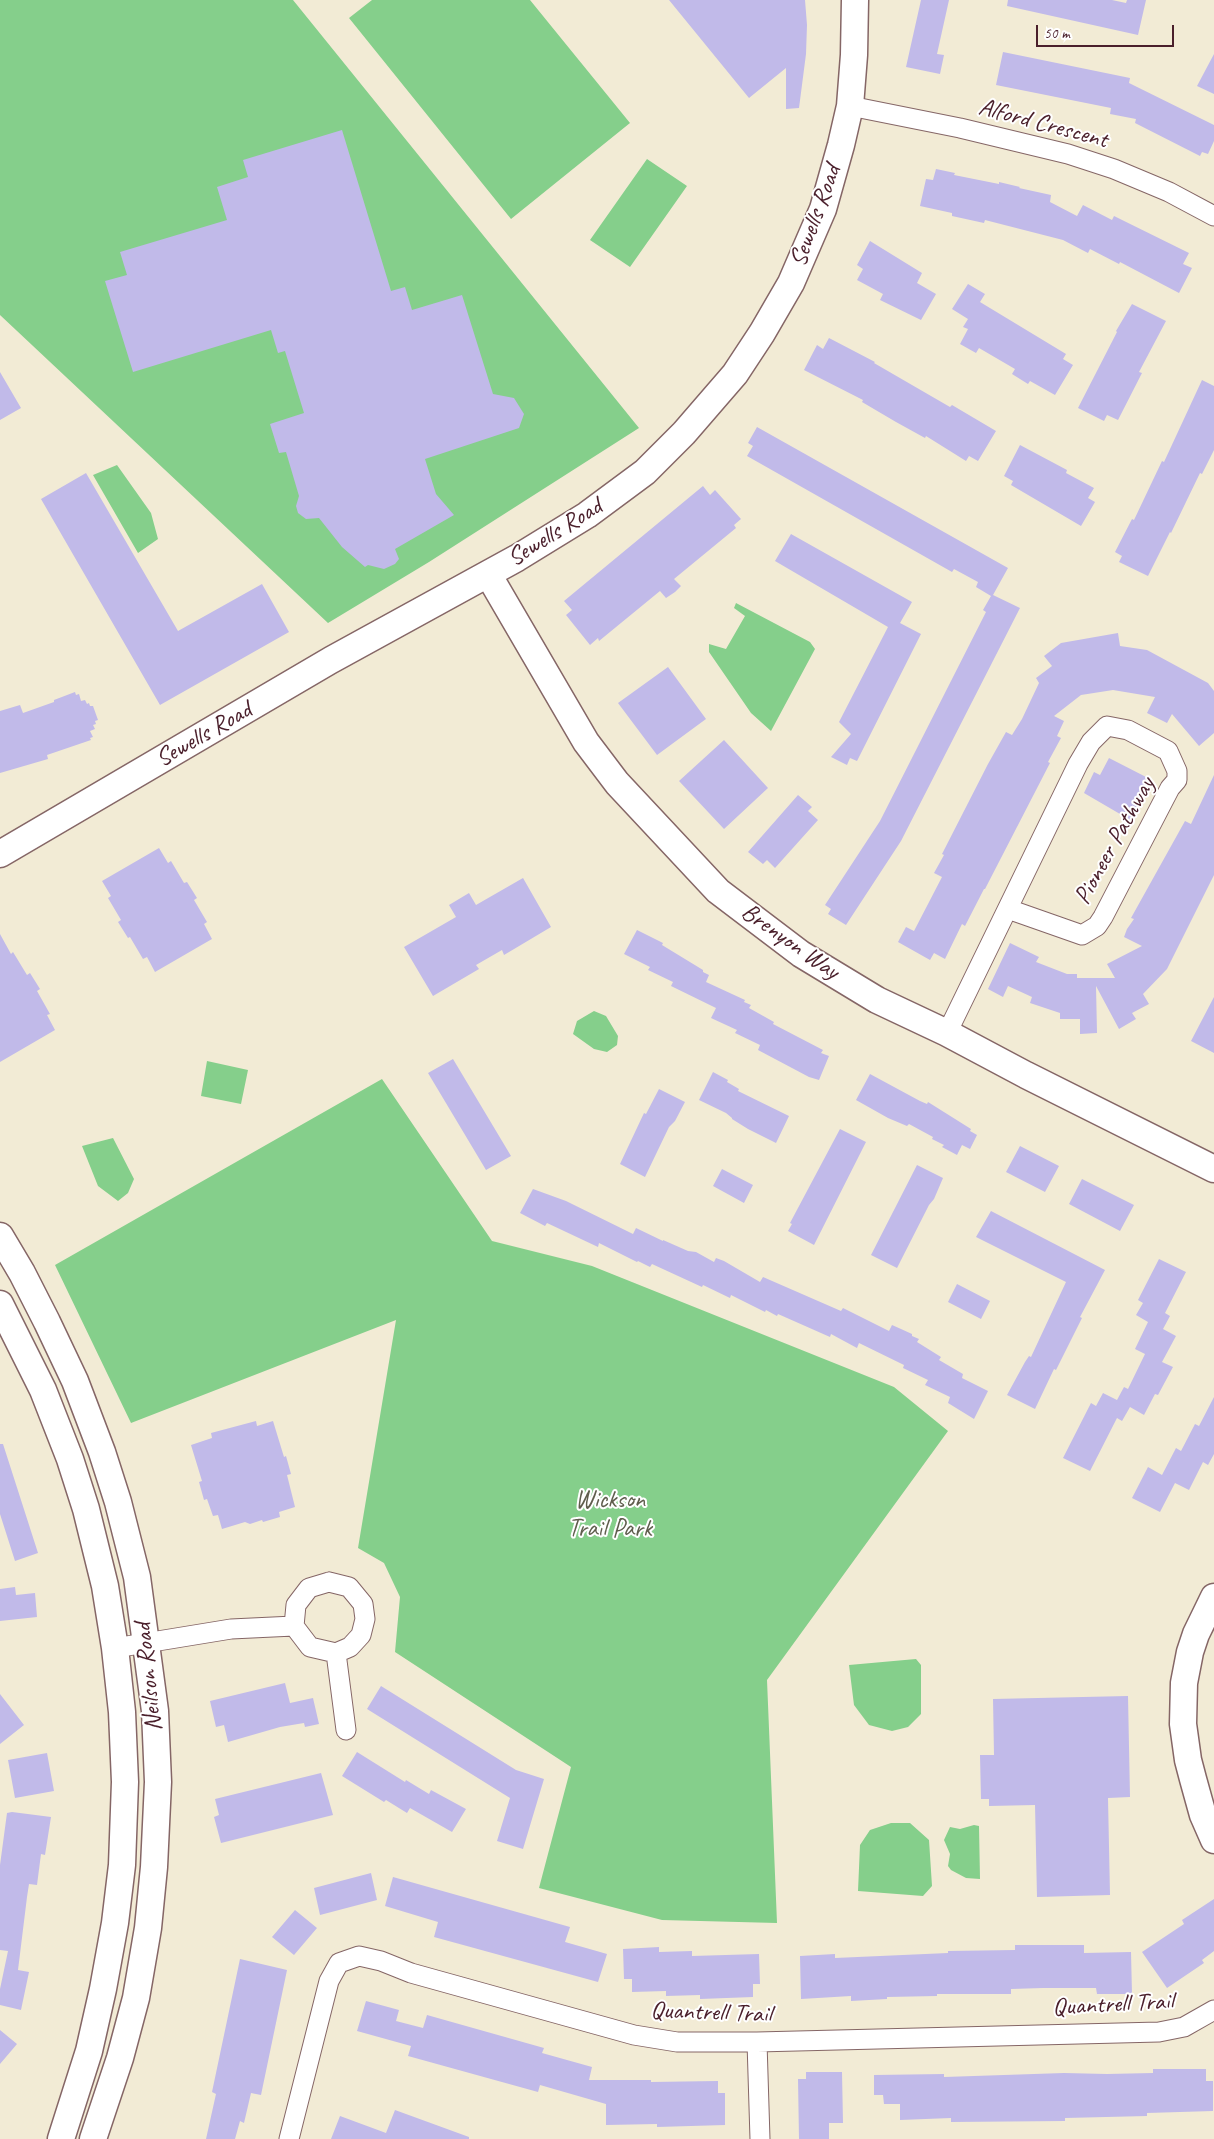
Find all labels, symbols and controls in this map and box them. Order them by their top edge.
scale bar [1039,15,1176,47]
text: 50 m [1044,24,1070,43]
street label: Alford Crescent [975,92,1111,156]
street label: Sewells Road [784,161,848,271]
street label: Sewells Road [502,492,608,574]
street label: Sewells Road [151,696,257,774]
street label: Pioneer Pathway [1068,772,1162,910]
street label: Brenyon Way [735,897,845,987]
park label: Wickson Trail Park [568,1485,652,1544]
street label: Neilson Road [128,1621,170,1733]
street label: Quantrell Trail [1052,1987,1174,2023]
street label: Quantrell Trail [650,1996,772,2030]

